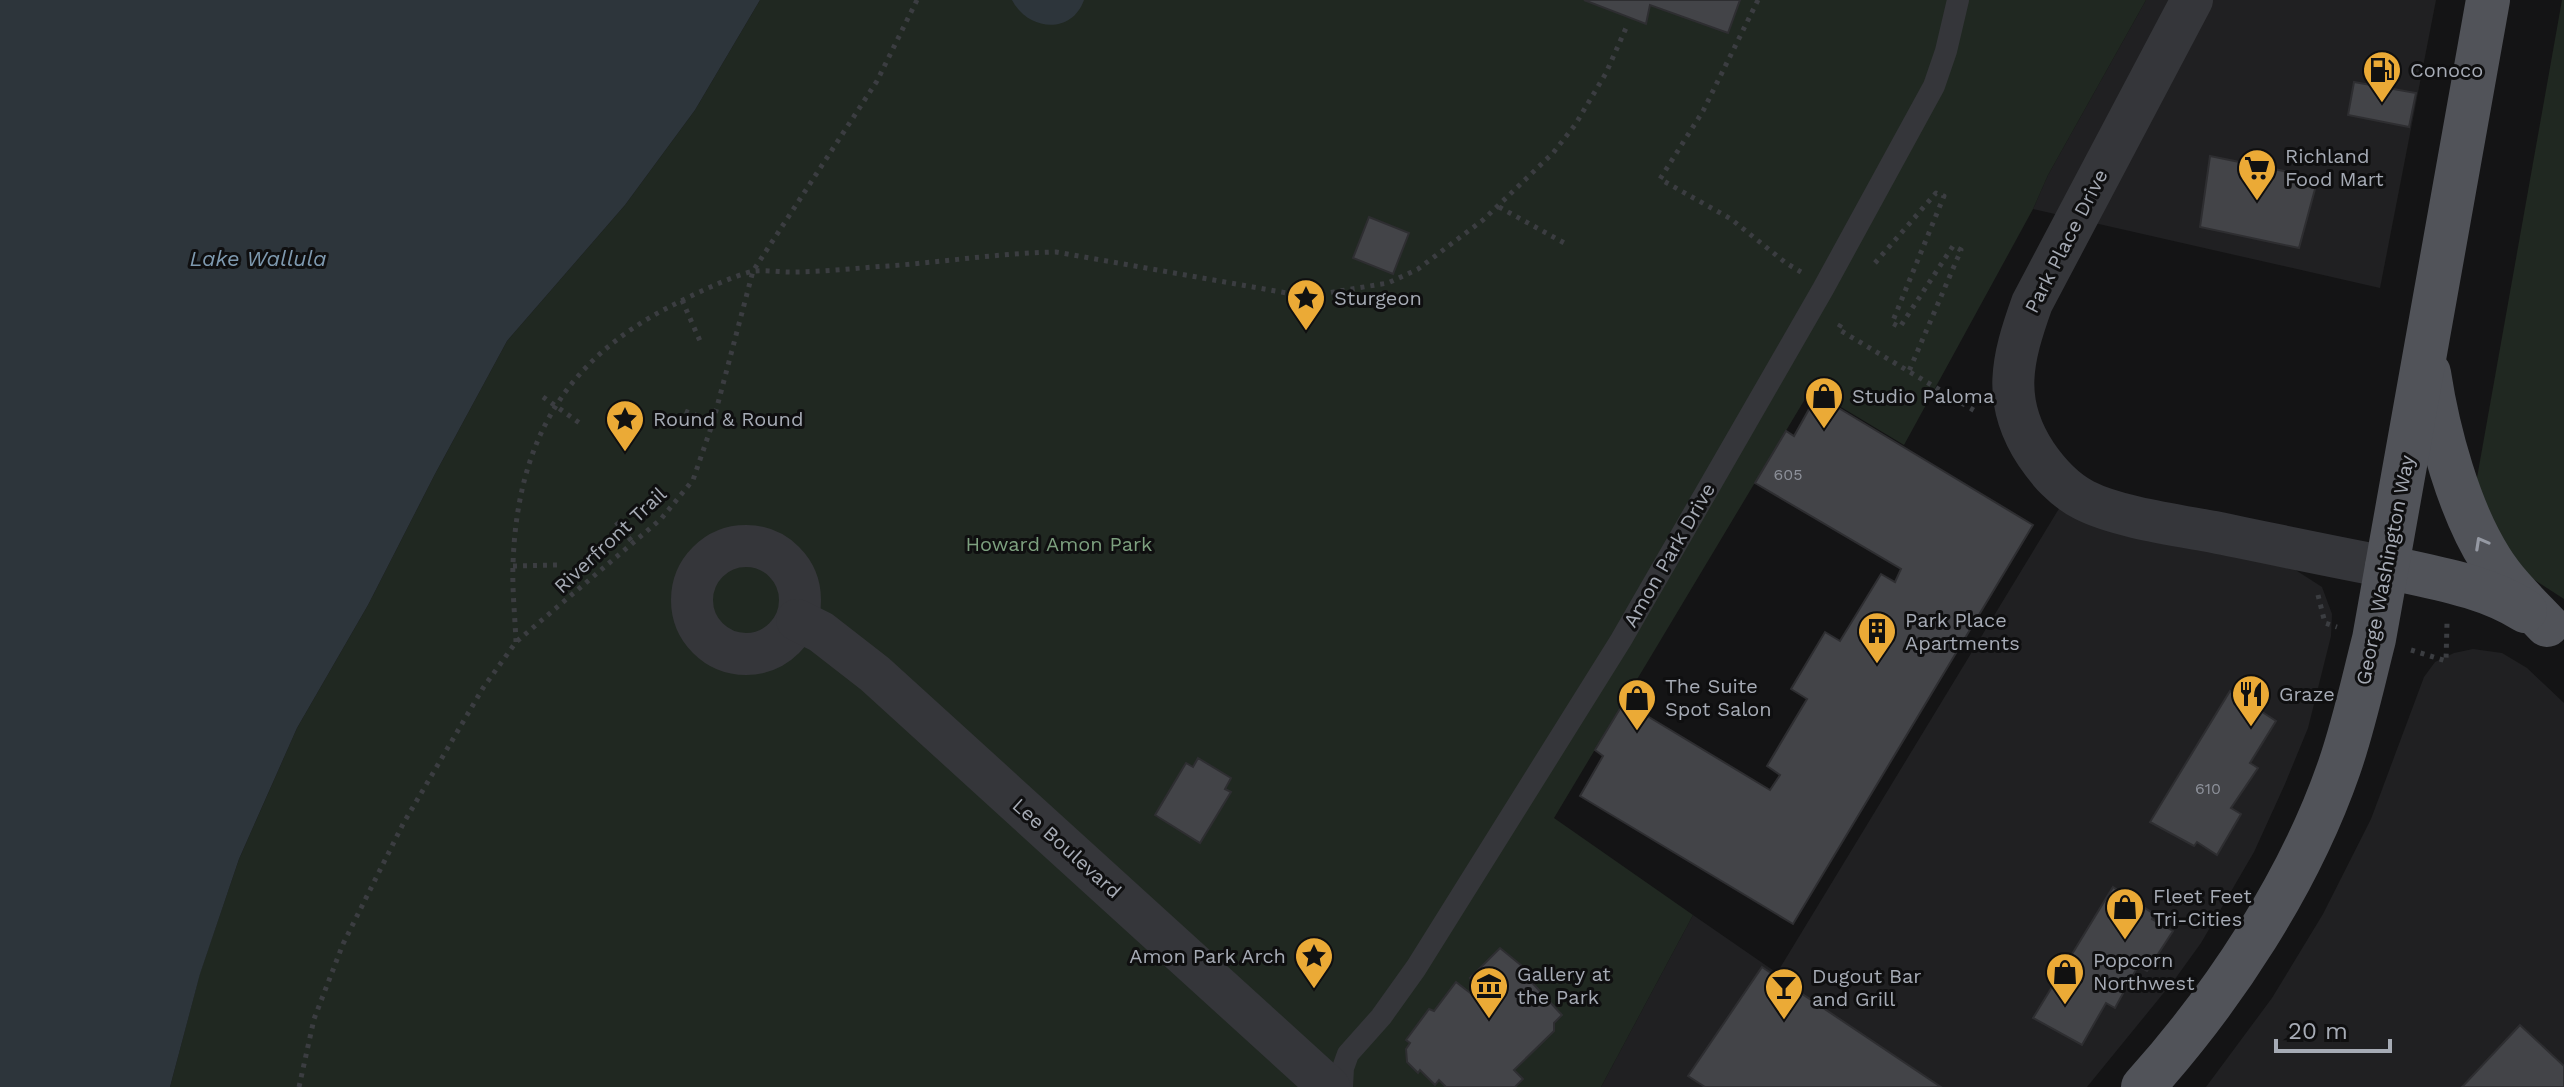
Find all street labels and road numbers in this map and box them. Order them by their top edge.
street label: Park Place Drive [2019,165,2113,317]
street label: George Washington Way [2351,452,2419,687]
street label: Amon Park Drive [1618,479,1720,631]
street label: Riverfront Trail [549,482,671,598]
street label: Lee Boulevard [1008,793,1126,903]

